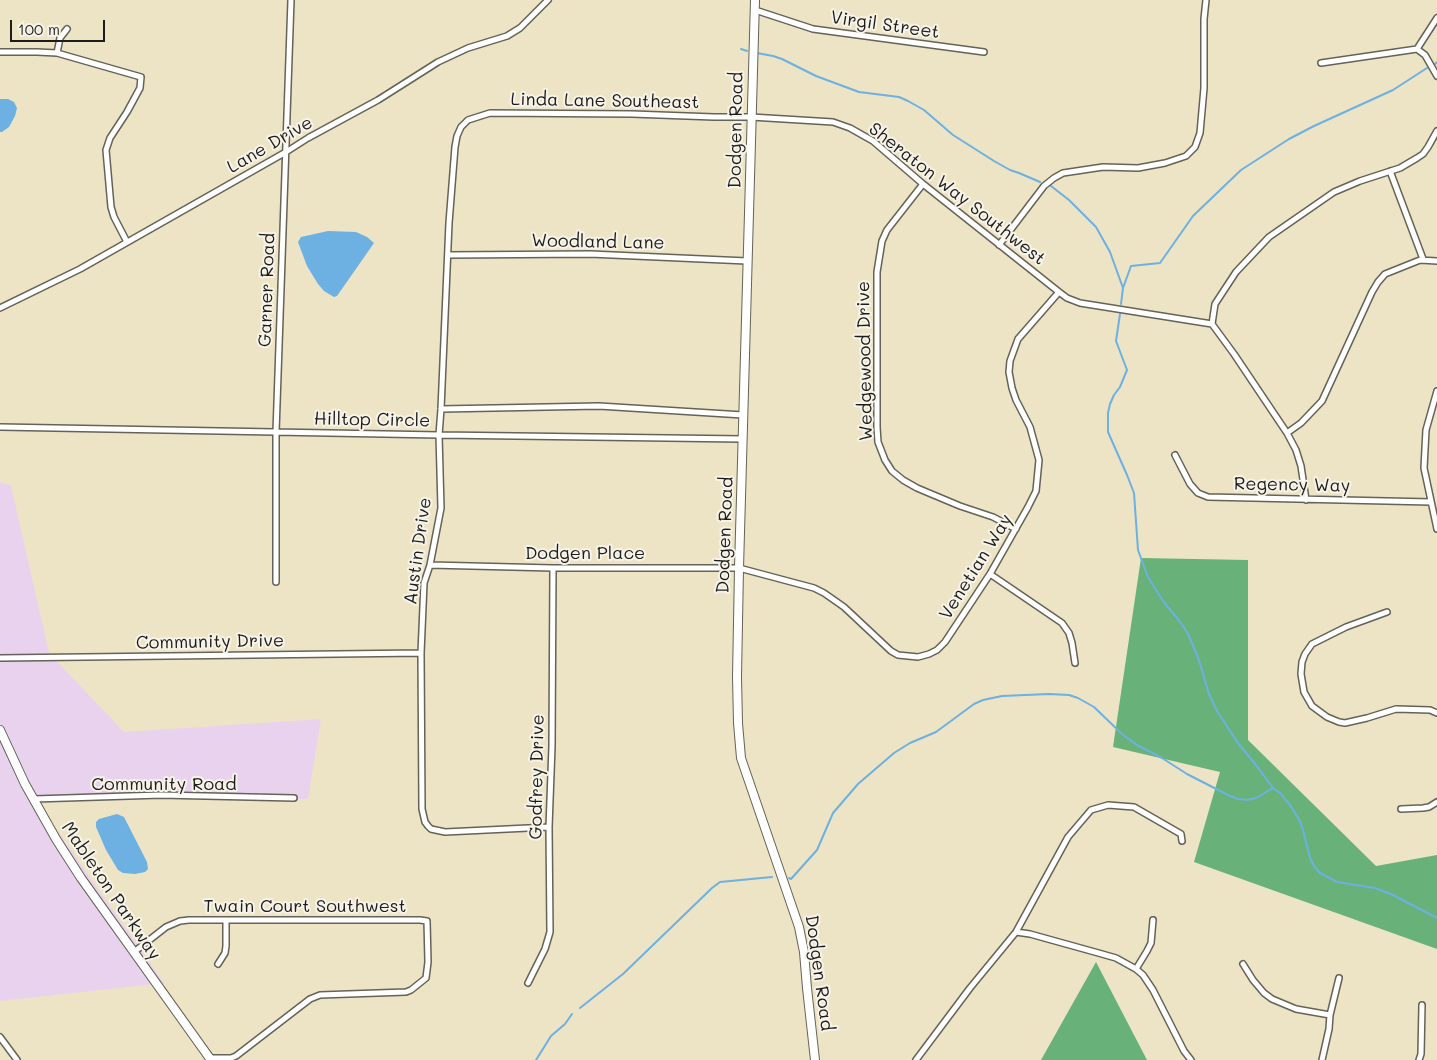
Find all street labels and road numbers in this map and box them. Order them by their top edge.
street label: Virgil Street [829,7,941,43]
street label: Dodgen Road [724,72,748,188]
street label: Linda Lane Southeast [511,89,699,113]
street label: Lane Drive [223,112,317,178]
street label: Sheraton Way Southwest [864,118,1050,270]
street label: Woodland Lane [531,230,665,254]
street label: Garner Road [254,232,280,348]
street label: Wedgewood Drive [853,281,877,441]
street label: Hilltop Circle [314,408,430,432]
street label: Regency Way [1234,473,1350,497]
street label: Dodgen Road [712,476,738,594]
street label: Austin Drive [400,496,436,606]
street label: Venetian Way [935,510,1017,624]
street label: Dodgen Place [525,542,645,564]
street label: Community Drive [136,630,284,654]
street label: Godfrey Drive [525,714,549,840]
street label: Community Road [91,773,237,795]
street label: Mableton Parkway [57,818,165,964]
street label: Twain Court Southwest [203,895,407,917]
street label: Dodgen Road [800,914,838,1032]

